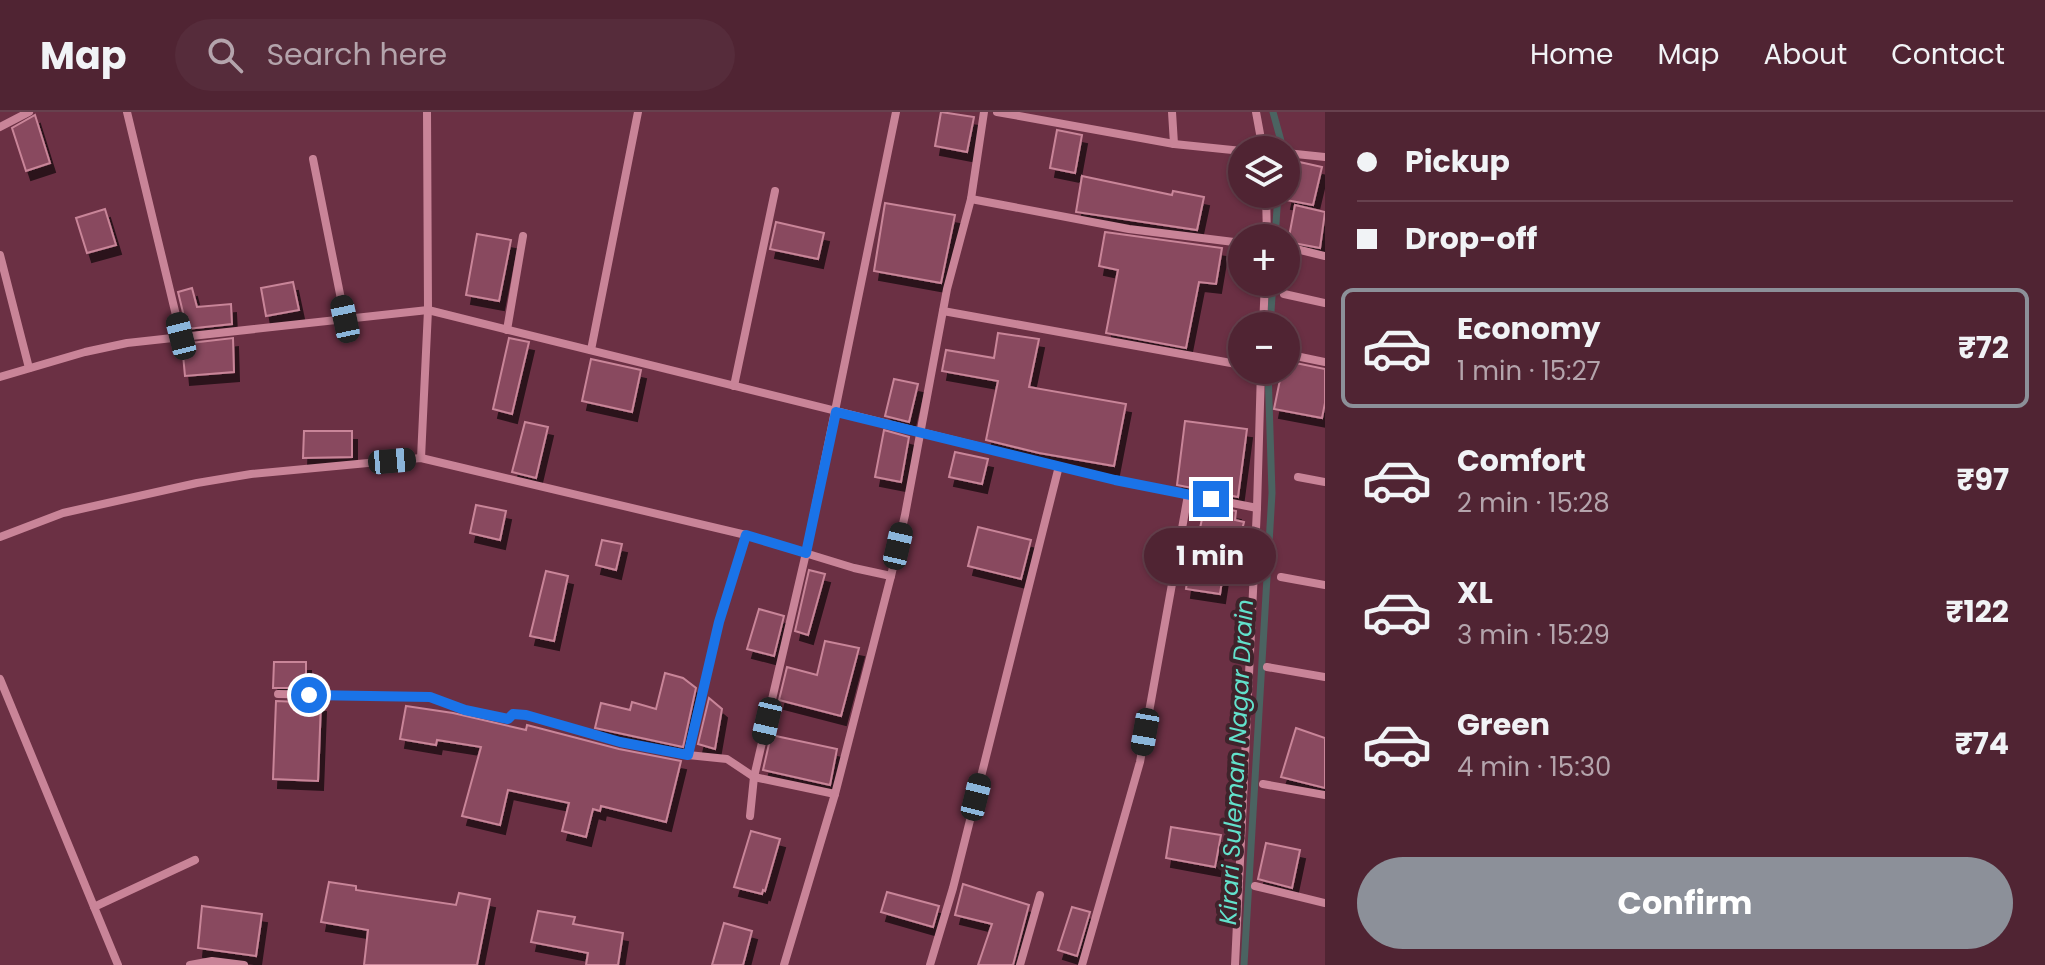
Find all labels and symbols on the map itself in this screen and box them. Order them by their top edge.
car [328,293,362,345]
car [164,310,198,362]
car [367,447,417,475]
route end [1193,481,1229,517]
car [881,520,915,572]
callout: 1 min [1145,527,1277,583]
water label: Kirari Suleman Nagar Drain [1211,598,1261,926]
route start [291,677,327,713]
car [750,695,784,747]
car [1129,706,1161,758]
car [959,771,993,823]

